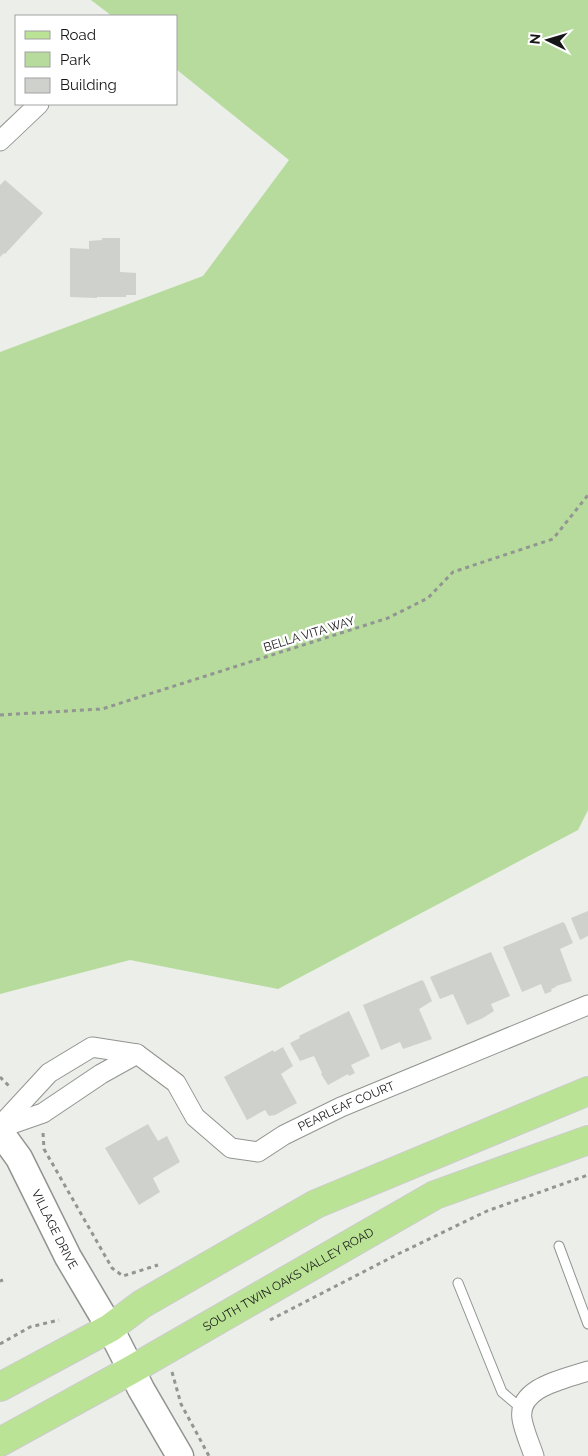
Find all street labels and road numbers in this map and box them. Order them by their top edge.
street label: BELLA VITA WAY [262,613,356,655]
street label: PEARLEAF COURT [296,1078,397,1134]
street label: VILLAGE DRIVE [29,1188,81,1272]
street label: SOUTH TWIN OAKS VALLEY ROAD [200,1225,376,1334]

